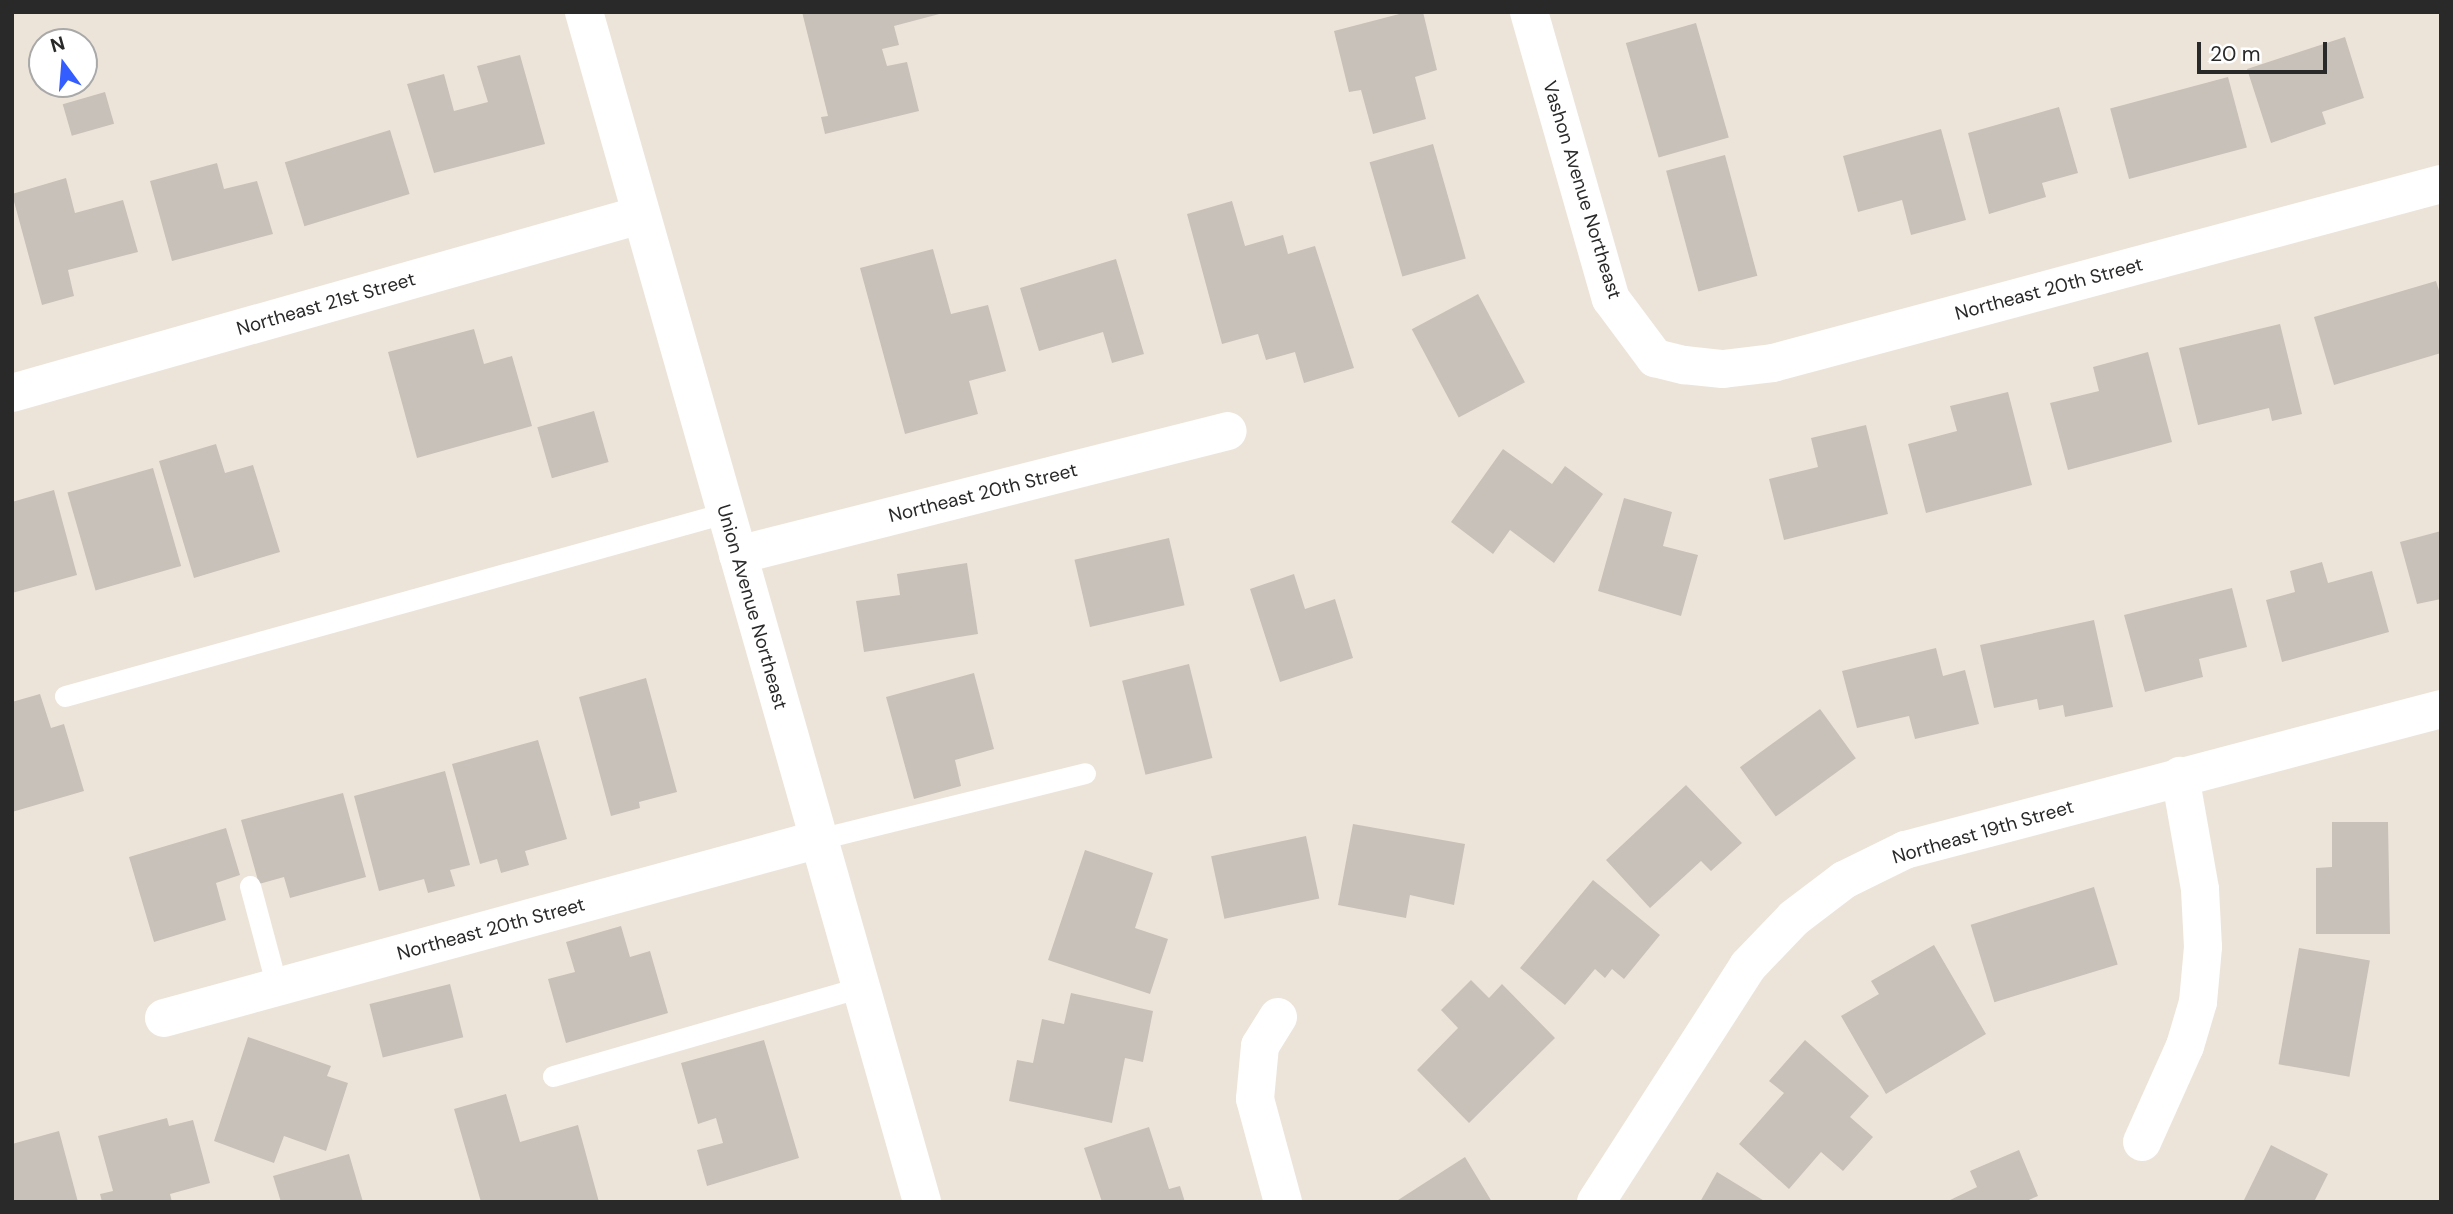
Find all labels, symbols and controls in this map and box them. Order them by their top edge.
north arrow [28,28,98,98]
scale bar [2201,28,2330,72]
text: N [48,30,68,58]
text: 20 m [2210,40,2261,68]
street label: Vashon Avenue Northeast [1538,78,1626,302]
street label: Northeast 20th Street [1953,253,2145,325]
street label: Northeast 21st Street [234,268,418,340]
street label: Northeast 20th Street [886,459,1080,527]
street label: Union Avenue Northeast [712,502,792,712]
street label: Northeast 19th Street [1890,795,2076,869]
street label: Northeast 20th Street [395,893,587,965]

